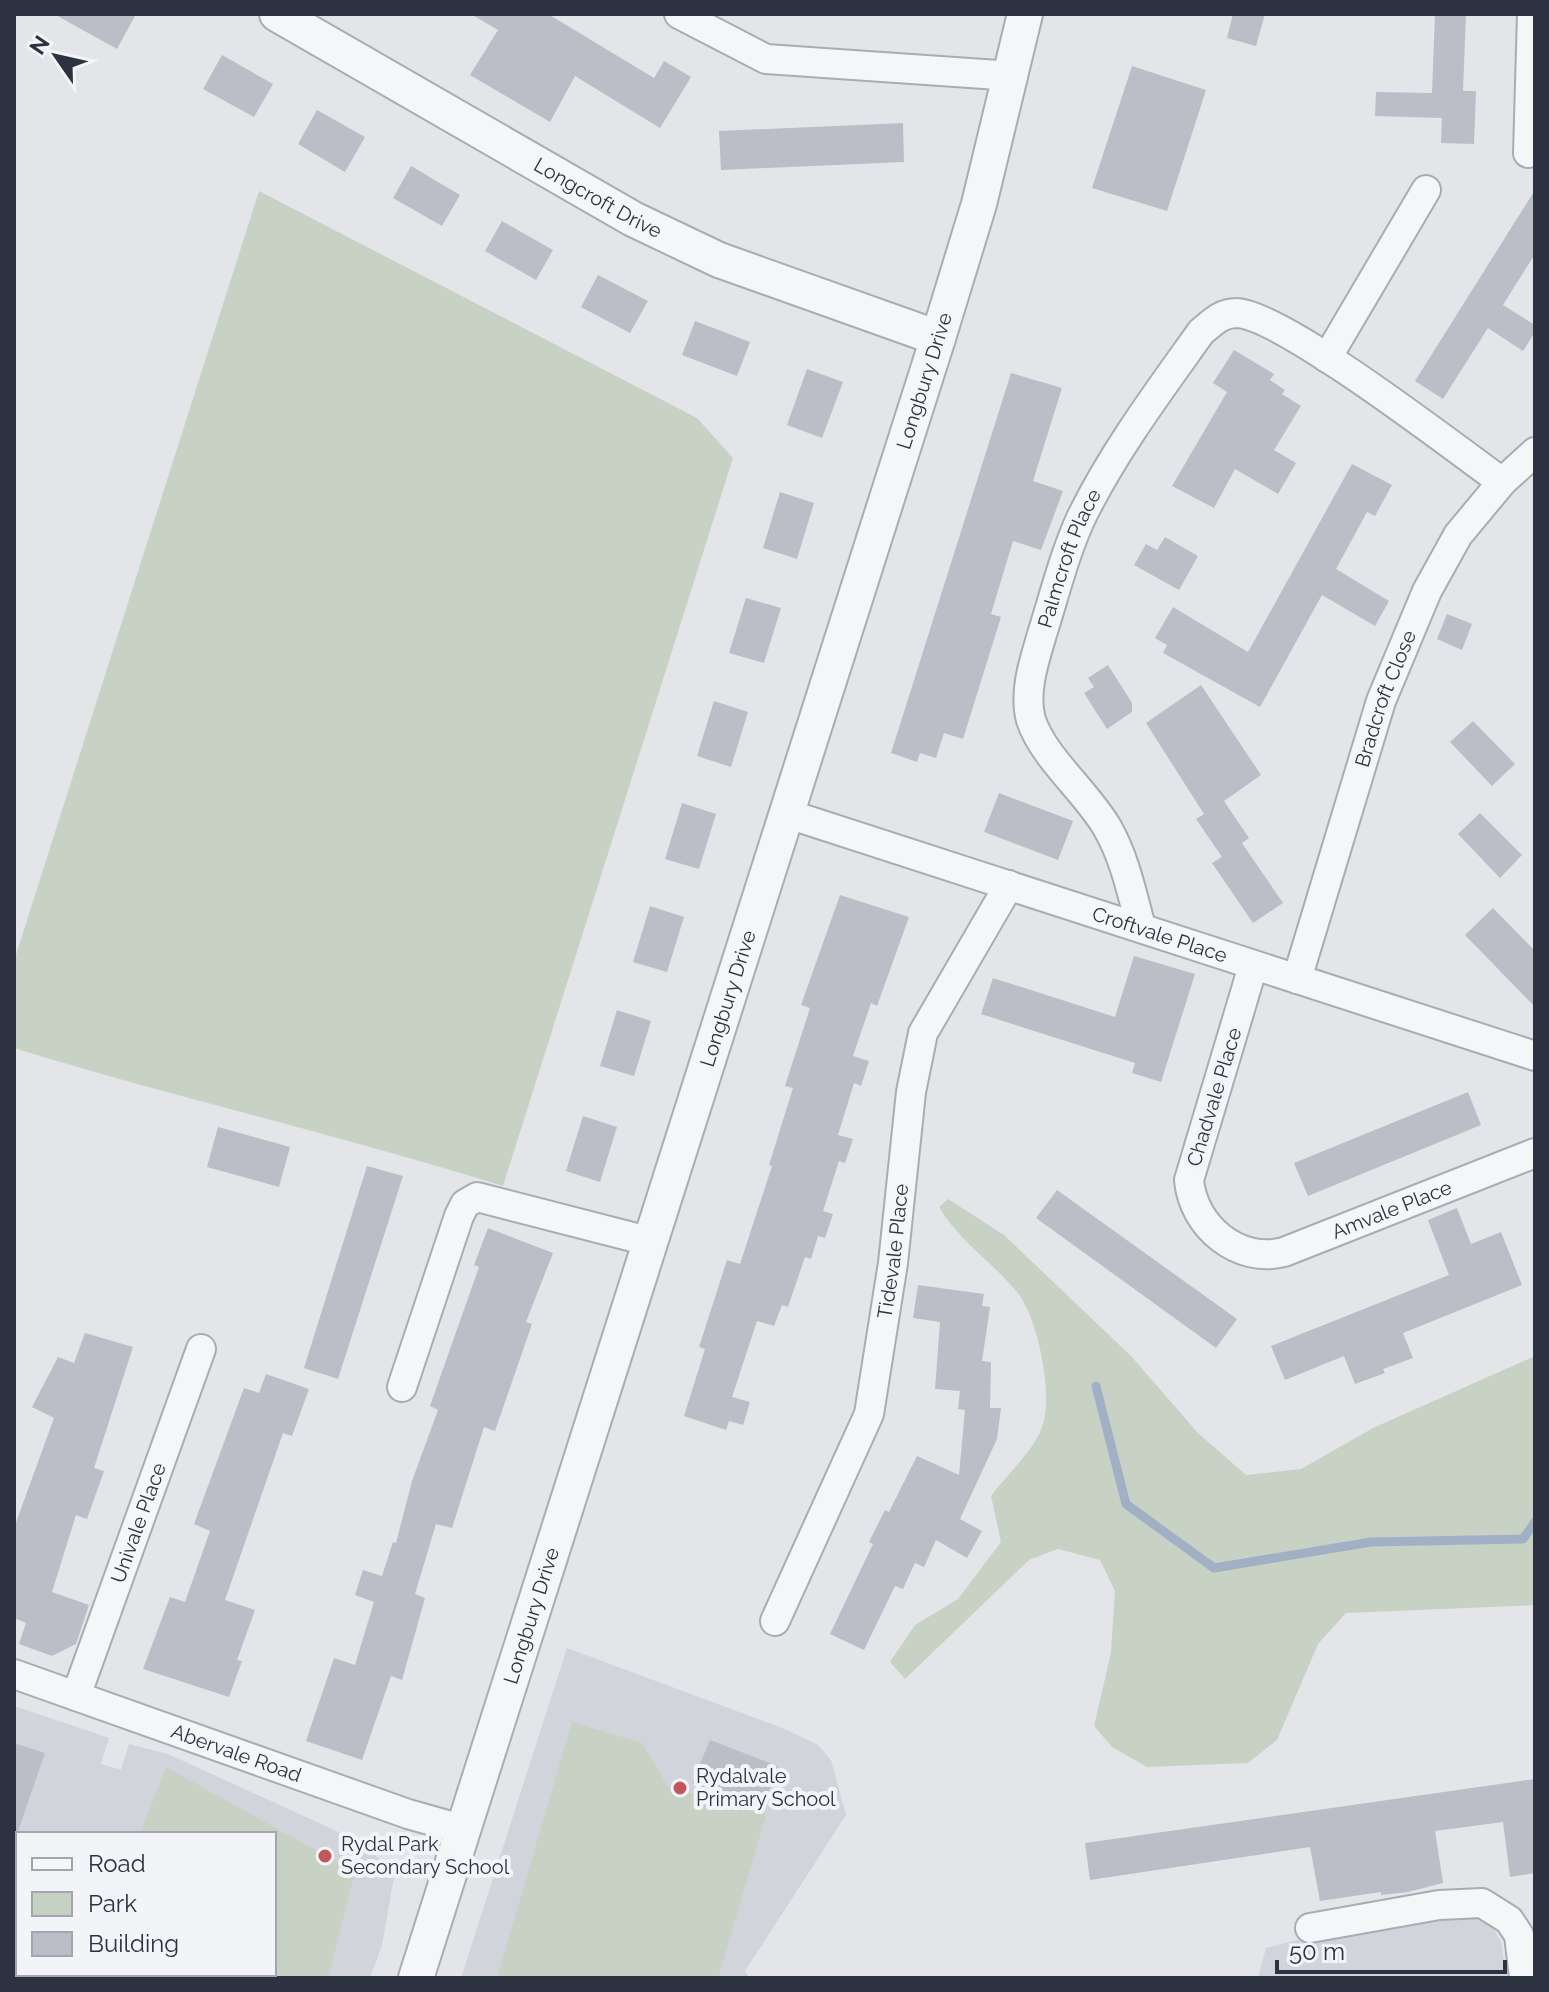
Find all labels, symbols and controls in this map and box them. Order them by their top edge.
north arrow [16,16,96,96]
text: N [24,31,55,59]
street label: Longcroft Drive [530,153,666,243]
street label: Longbury Drive [891,310,957,452]
street label: Palmcroft Place [1033,484,1106,631]
street label: Bradcroft Close [1350,626,1421,770]
street label: Croftvale Place [1089,901,1231,968]
street label: Longbury Drive [695,927,761,1070]
street label: Chadvale Place [1182,1025,1247,1169]
street label: Amvale Place [1328,1175,1455,1244]
street label: Tidevale Place [872,1182,913,1320]
street label: Univale Place [106,1459,171,1586]
street label: Longbury Drive [498,1544,564,1687]
street label: Abervale Road [168,1719,305,1787]
place label: Rydalvale Primary School [696,1764,836,1811]
marker: Rydalvale Primary School [671,1779,689,1797]
legend [16,1832,276,1976]
place label: Rydal Park Secondary School [341,1832,510,1879]
marker: Rydal Park Secondary School [316,1847,334,1865]
text: Road [88,1849,146,1878]
text: Park [88,1889,137,1918]
scale bar [1277,1924,1505,1974]
text: Building [88,1929,179,1958]
text: 50 m [1289,1937,1345,1966]

